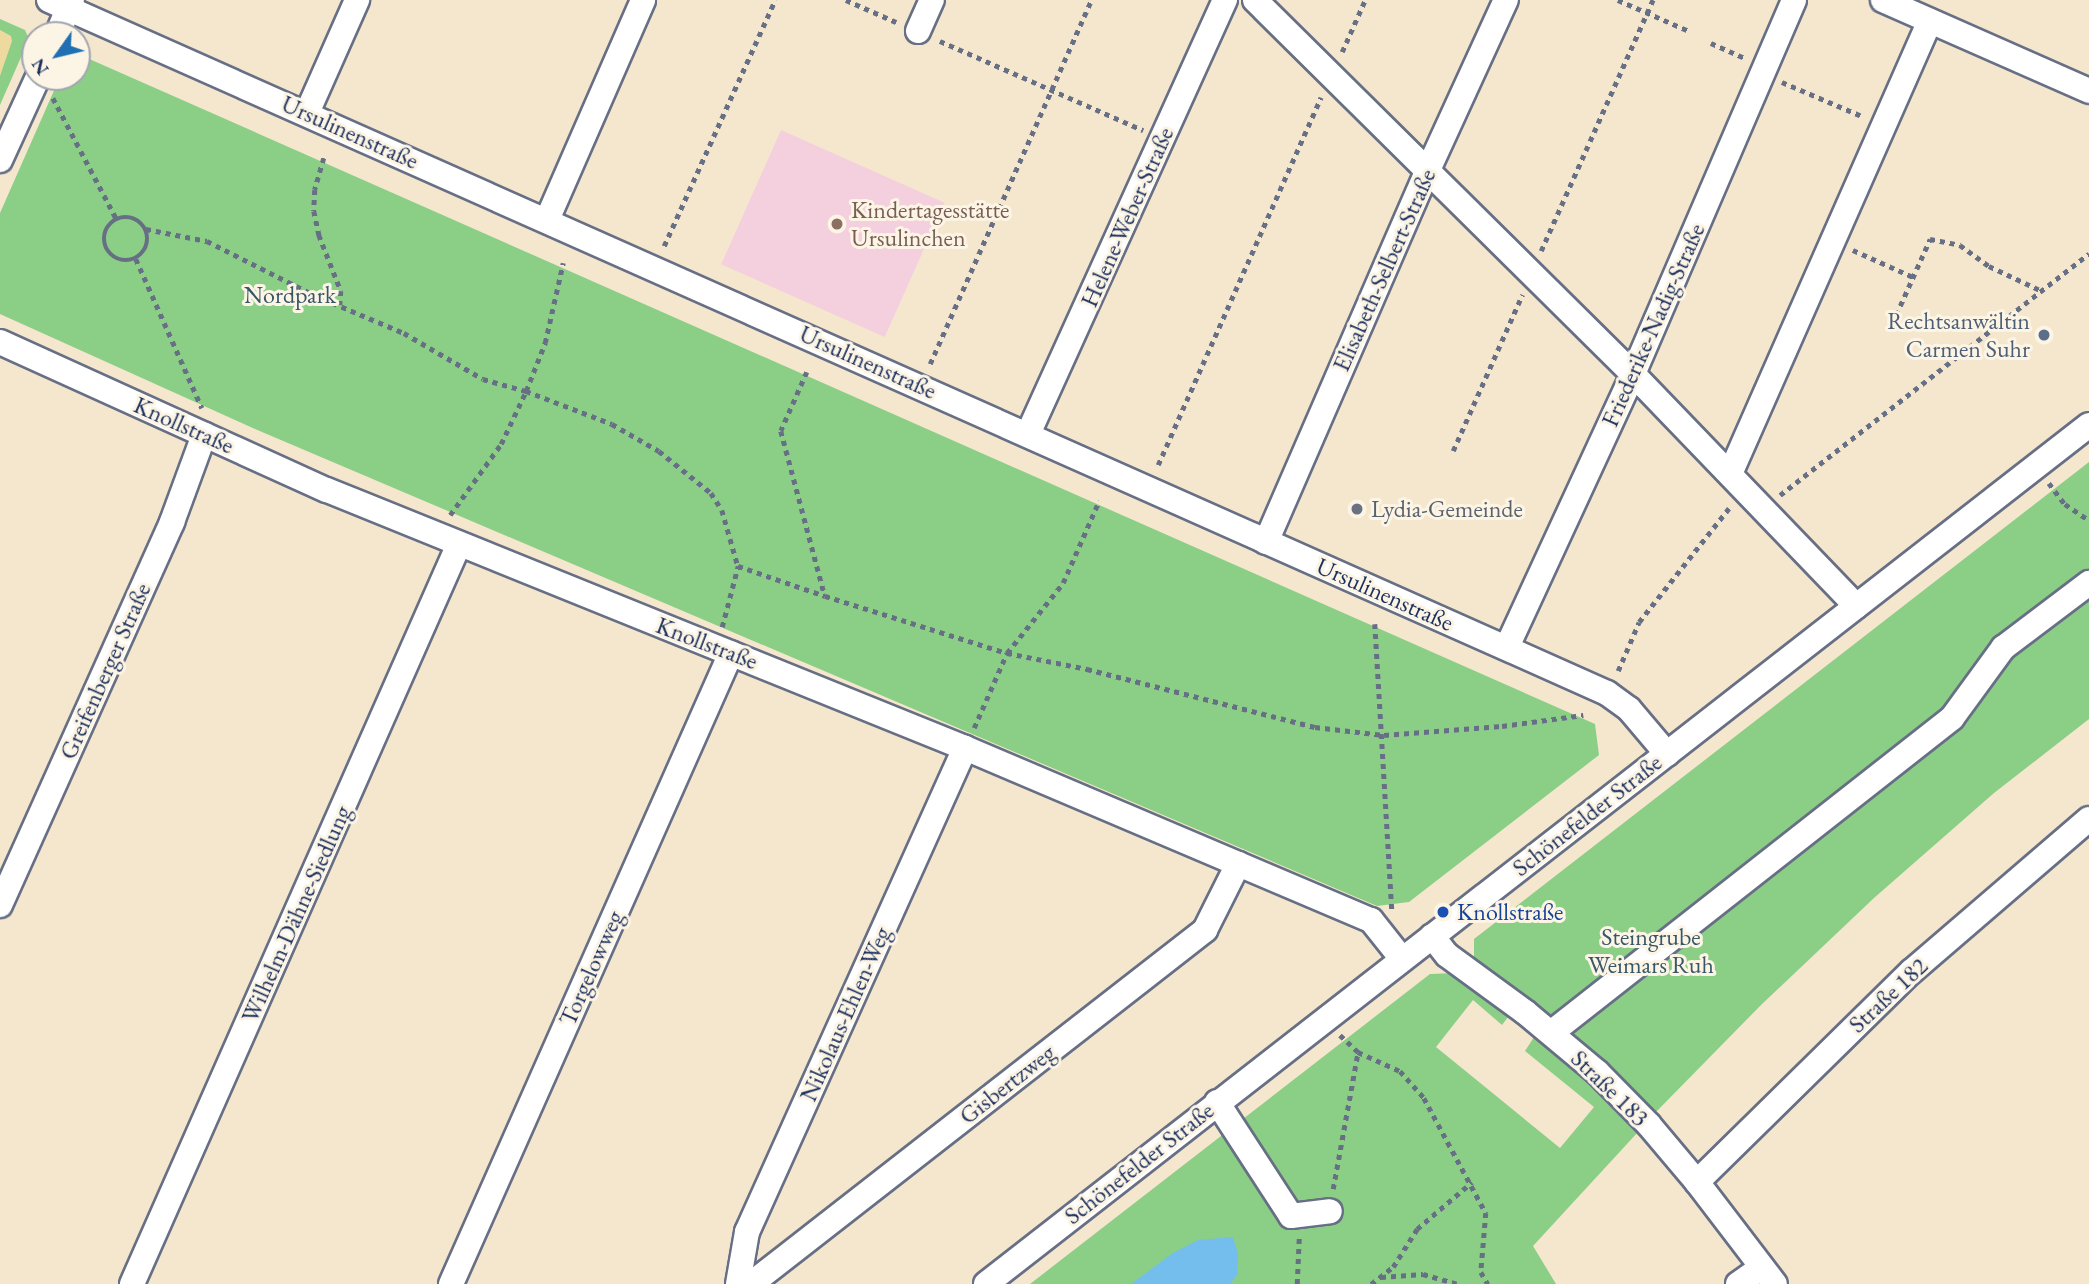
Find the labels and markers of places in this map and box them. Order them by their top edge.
place label: Kindertagesstätte Ursulinchen [851,196,1009,252]
marker: Kindertagesstätte Ursulinchen [829,216,845,232]
place label: Rechtsanwältin Carmen Suhr [1887,307,2030,363]
marker: Rechtsanwältin Carmen Suhr [2036,327,2052,343]
place label: Lydia-Gemeinde [1371,495,1523,523]
marker: Lydia-Gemeinde [1349,501,1365,517]
place label: Knollstraße [1457,898,1563,926]
marker: Knollstraße [1435,904,1451,920]

